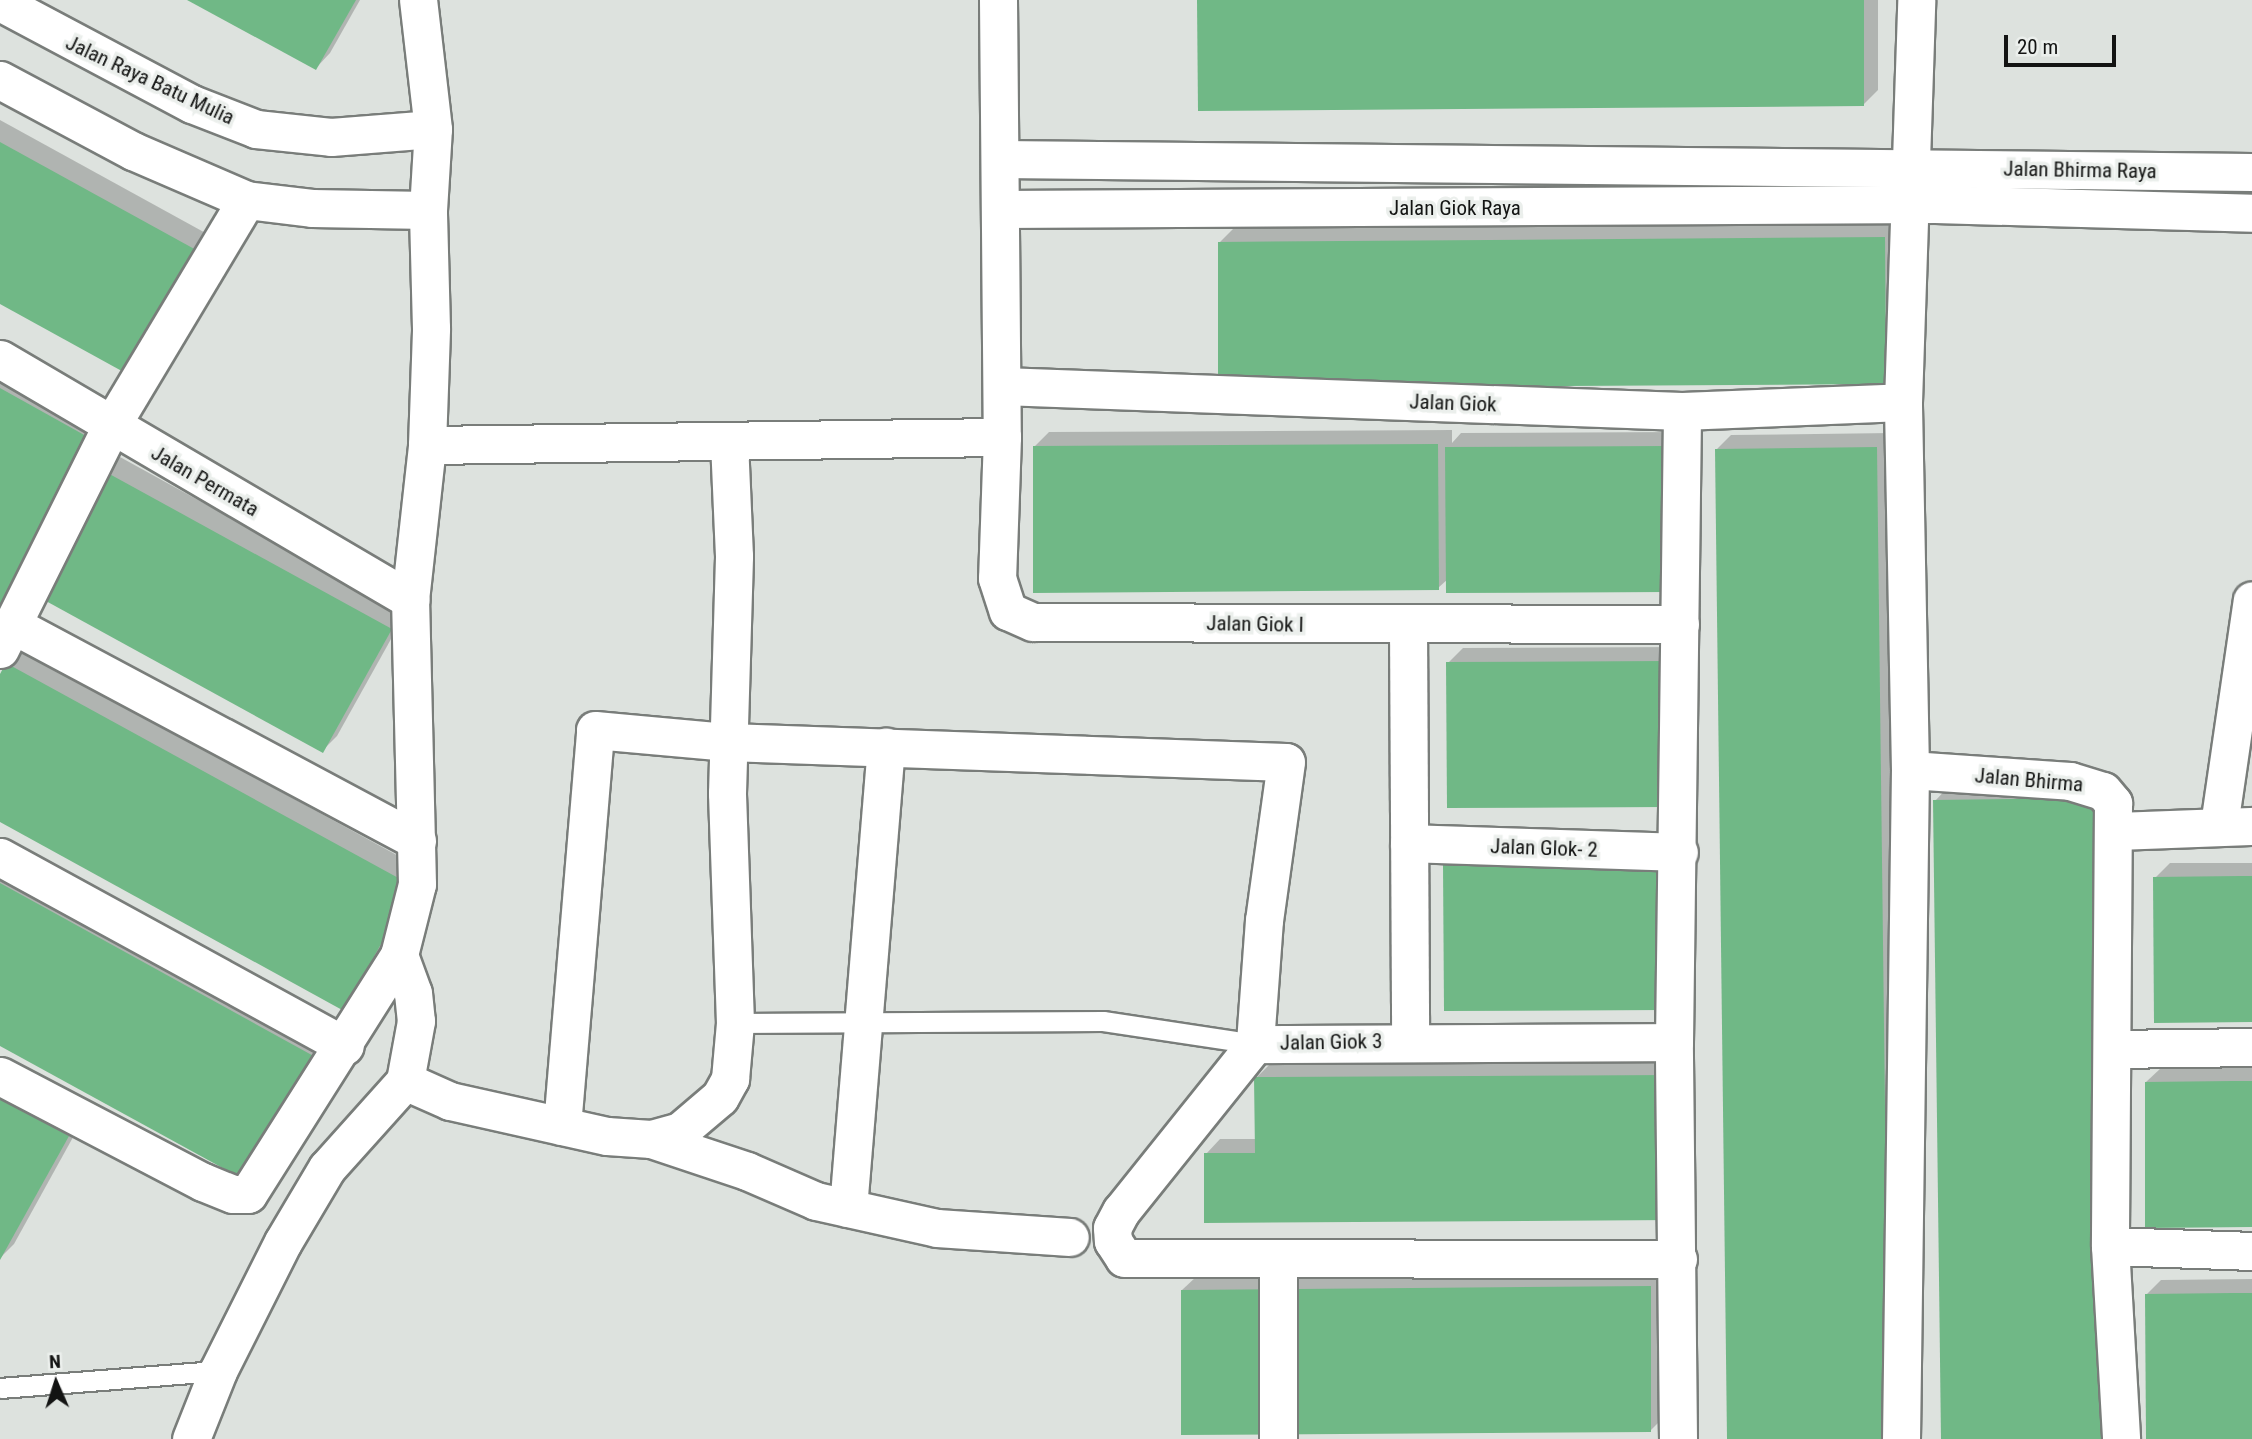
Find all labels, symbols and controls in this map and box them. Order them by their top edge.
scale bar [2007,21,2119,65]
street label: Jalan Raya Batu Mulia [62,30,238,130]
text: 20 m [2017,35,2058,59]
street label: Jalan Bhirma Raya [2003,156,2157,184]
street label: Jalan Giok Raya [1389,195,1521,221]
street label: Jalan Giok [1409,389,1497,417]
street label: Jalan Permata [147,440,263,522]
street label: Jalan Giok I [1206,611,1304,637]
street label: Jalan Bhirma [1974,763,2084,797]
street label: Jalan Glok- 2 [1490,834,1598,862]
street label: Jalan Giok 3 [1280,1029,1382,1055]
north arrow [21,1348,91,1418]
text: N [48,1350,61,1373]

